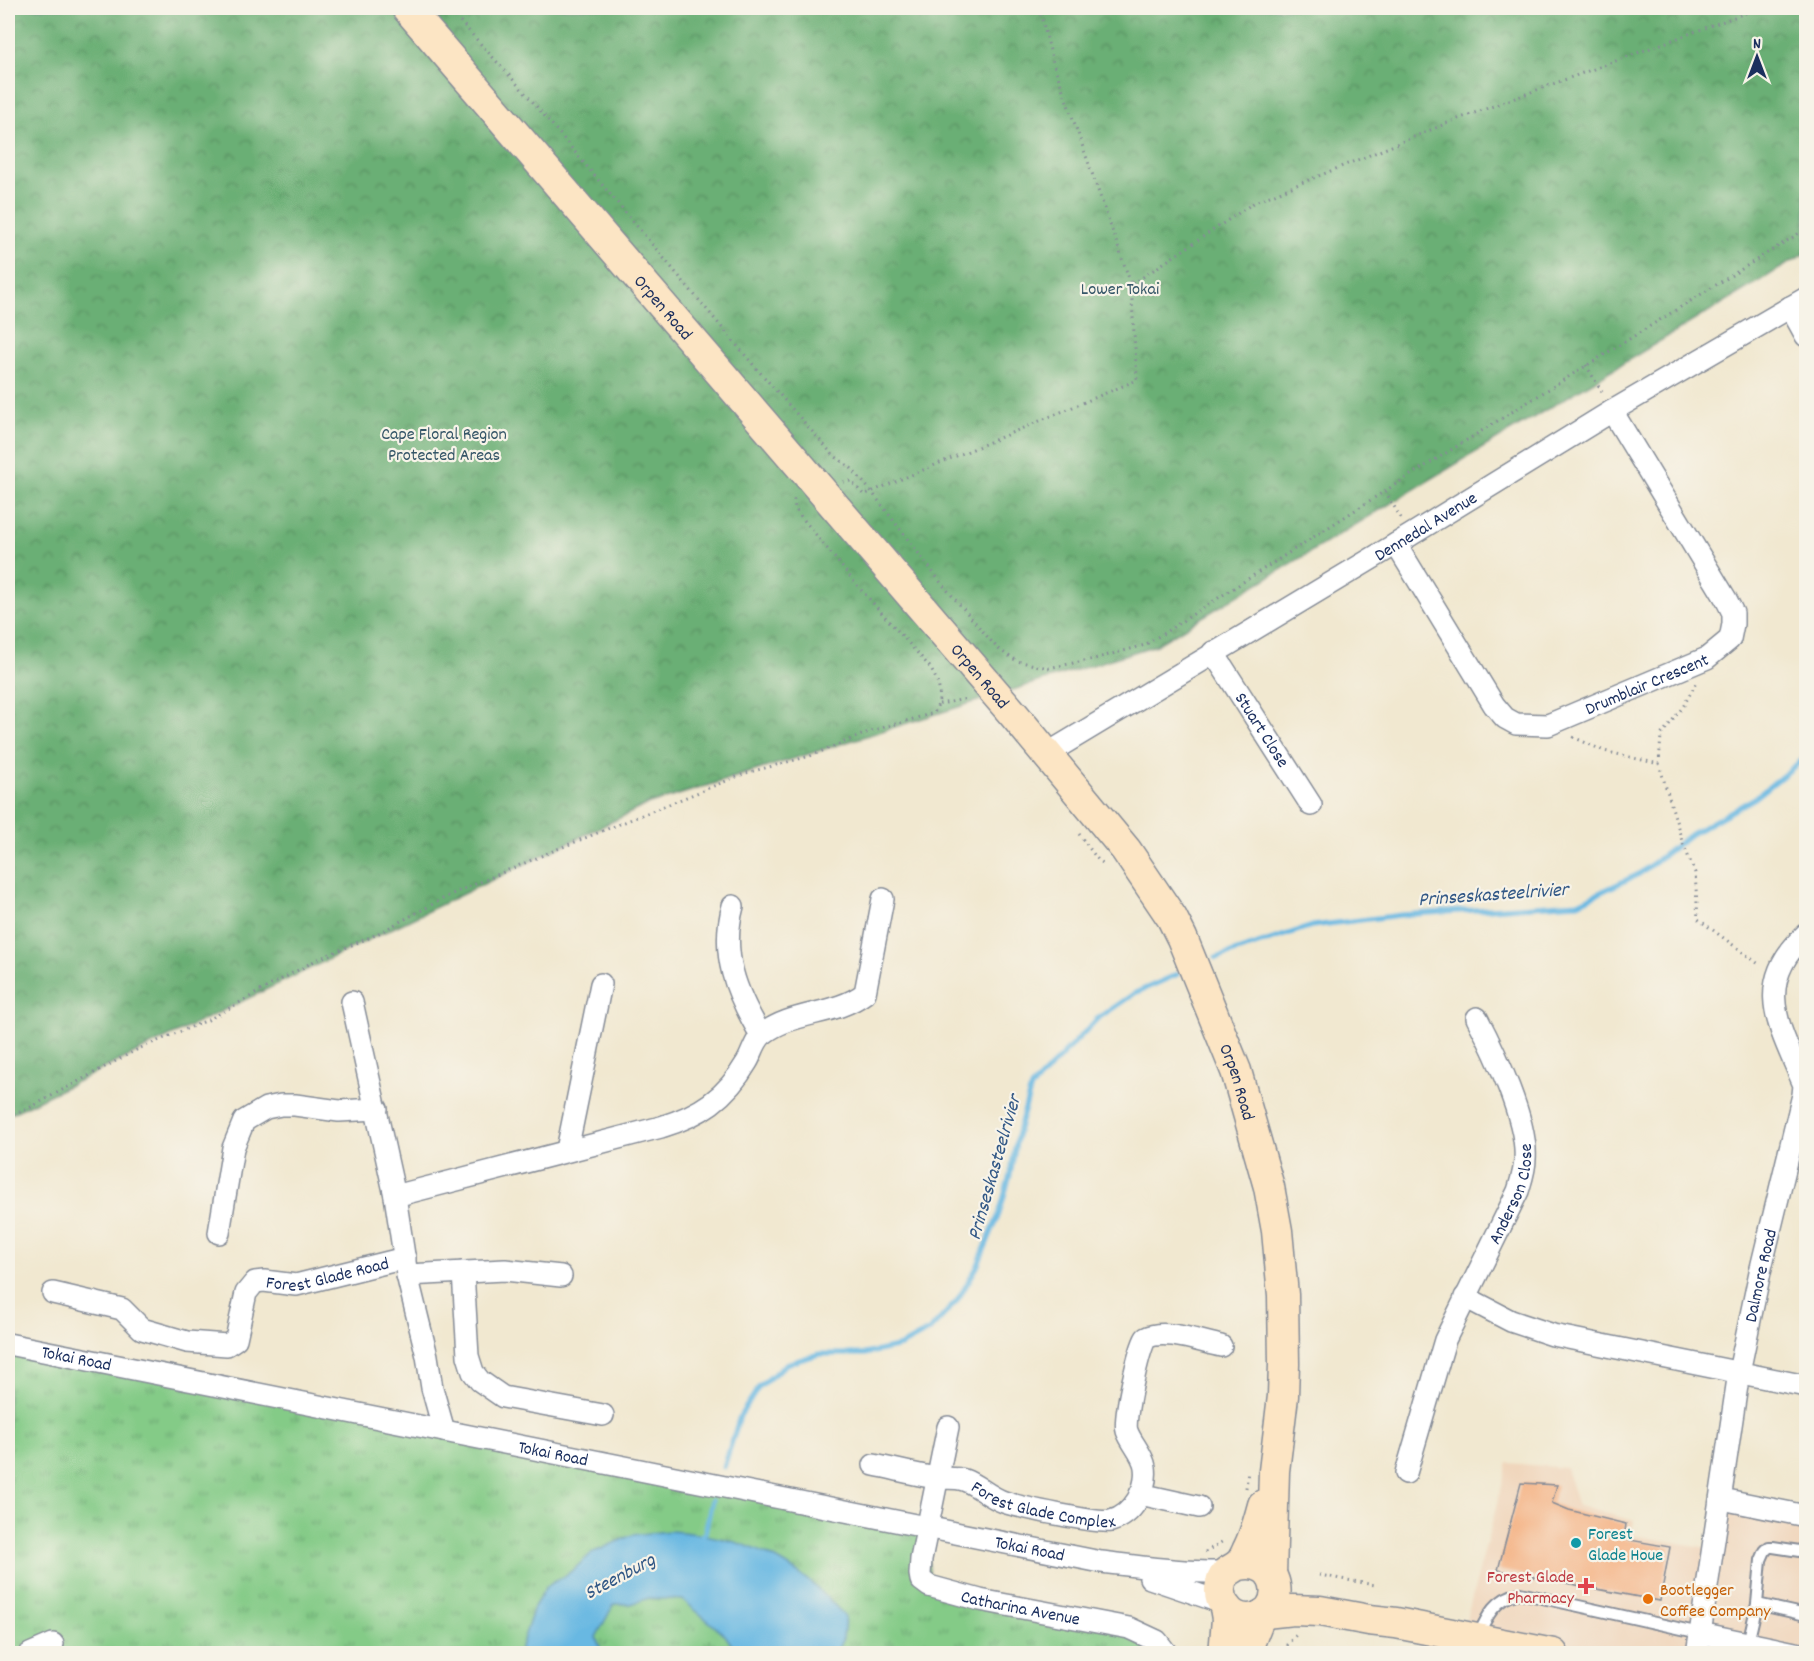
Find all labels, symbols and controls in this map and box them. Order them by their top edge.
north arrow [1727,27,1787,87]
text: N [1753,33,1761,56]
street label: Orpen Road [626,270,697,347]
park label: Lower Tokai [1081,278,1159,303]
park label: Cape Floral Region Protected Areas [381,423,507,469]
street label: Dennedal Avenue [1370,487,1483,569]
street label: Orpen Road [943,639,1014,716]
street label: Drumblair Crescent [1582,648,1714,723]
street label: Stuart Close [1227,688,1294,773]
water label: Prinseskasteelrivier [1417,877,1572,915]
street label: Orpen Road [1211,1040,1259,1124]
water label: Prinseskasteelrivier [962,1089,1031,1244]
street label: Anderson Close [1484,1142,1540,1249]
street label: Dalmore Road [1740,1227,1785,1325]
street label: Forest Glade Road [264,1252,392,1300]
street label: Tokai Road [39,1341,113,1379]
street label: Tokai Road [516,1436,590,1474]
street label: Forest Glade Complex [966,1476,1119,1536]
place label: Forest Glade Houe [1588,1523,1663,1569]
street label: Tokai Road [992,1531,1066,1569]
marker: Forest Glade Houe [1569,1536,1583,1550]
water label: Steenburg [580,1547,662,1608]
place label: Forest Glade Pharmacy [1487,1566,1575,1612]
marker: Forest Glade Pharmacy [1579,1579,1593,1593]
place label: Bootlegger Coffee Company [1660,1579,1771,1625]
street label: Catharina Avenue [958,1585,1082,1634]
marker: Bootlegger Coffee Company [1641,1592,1655,1606]

